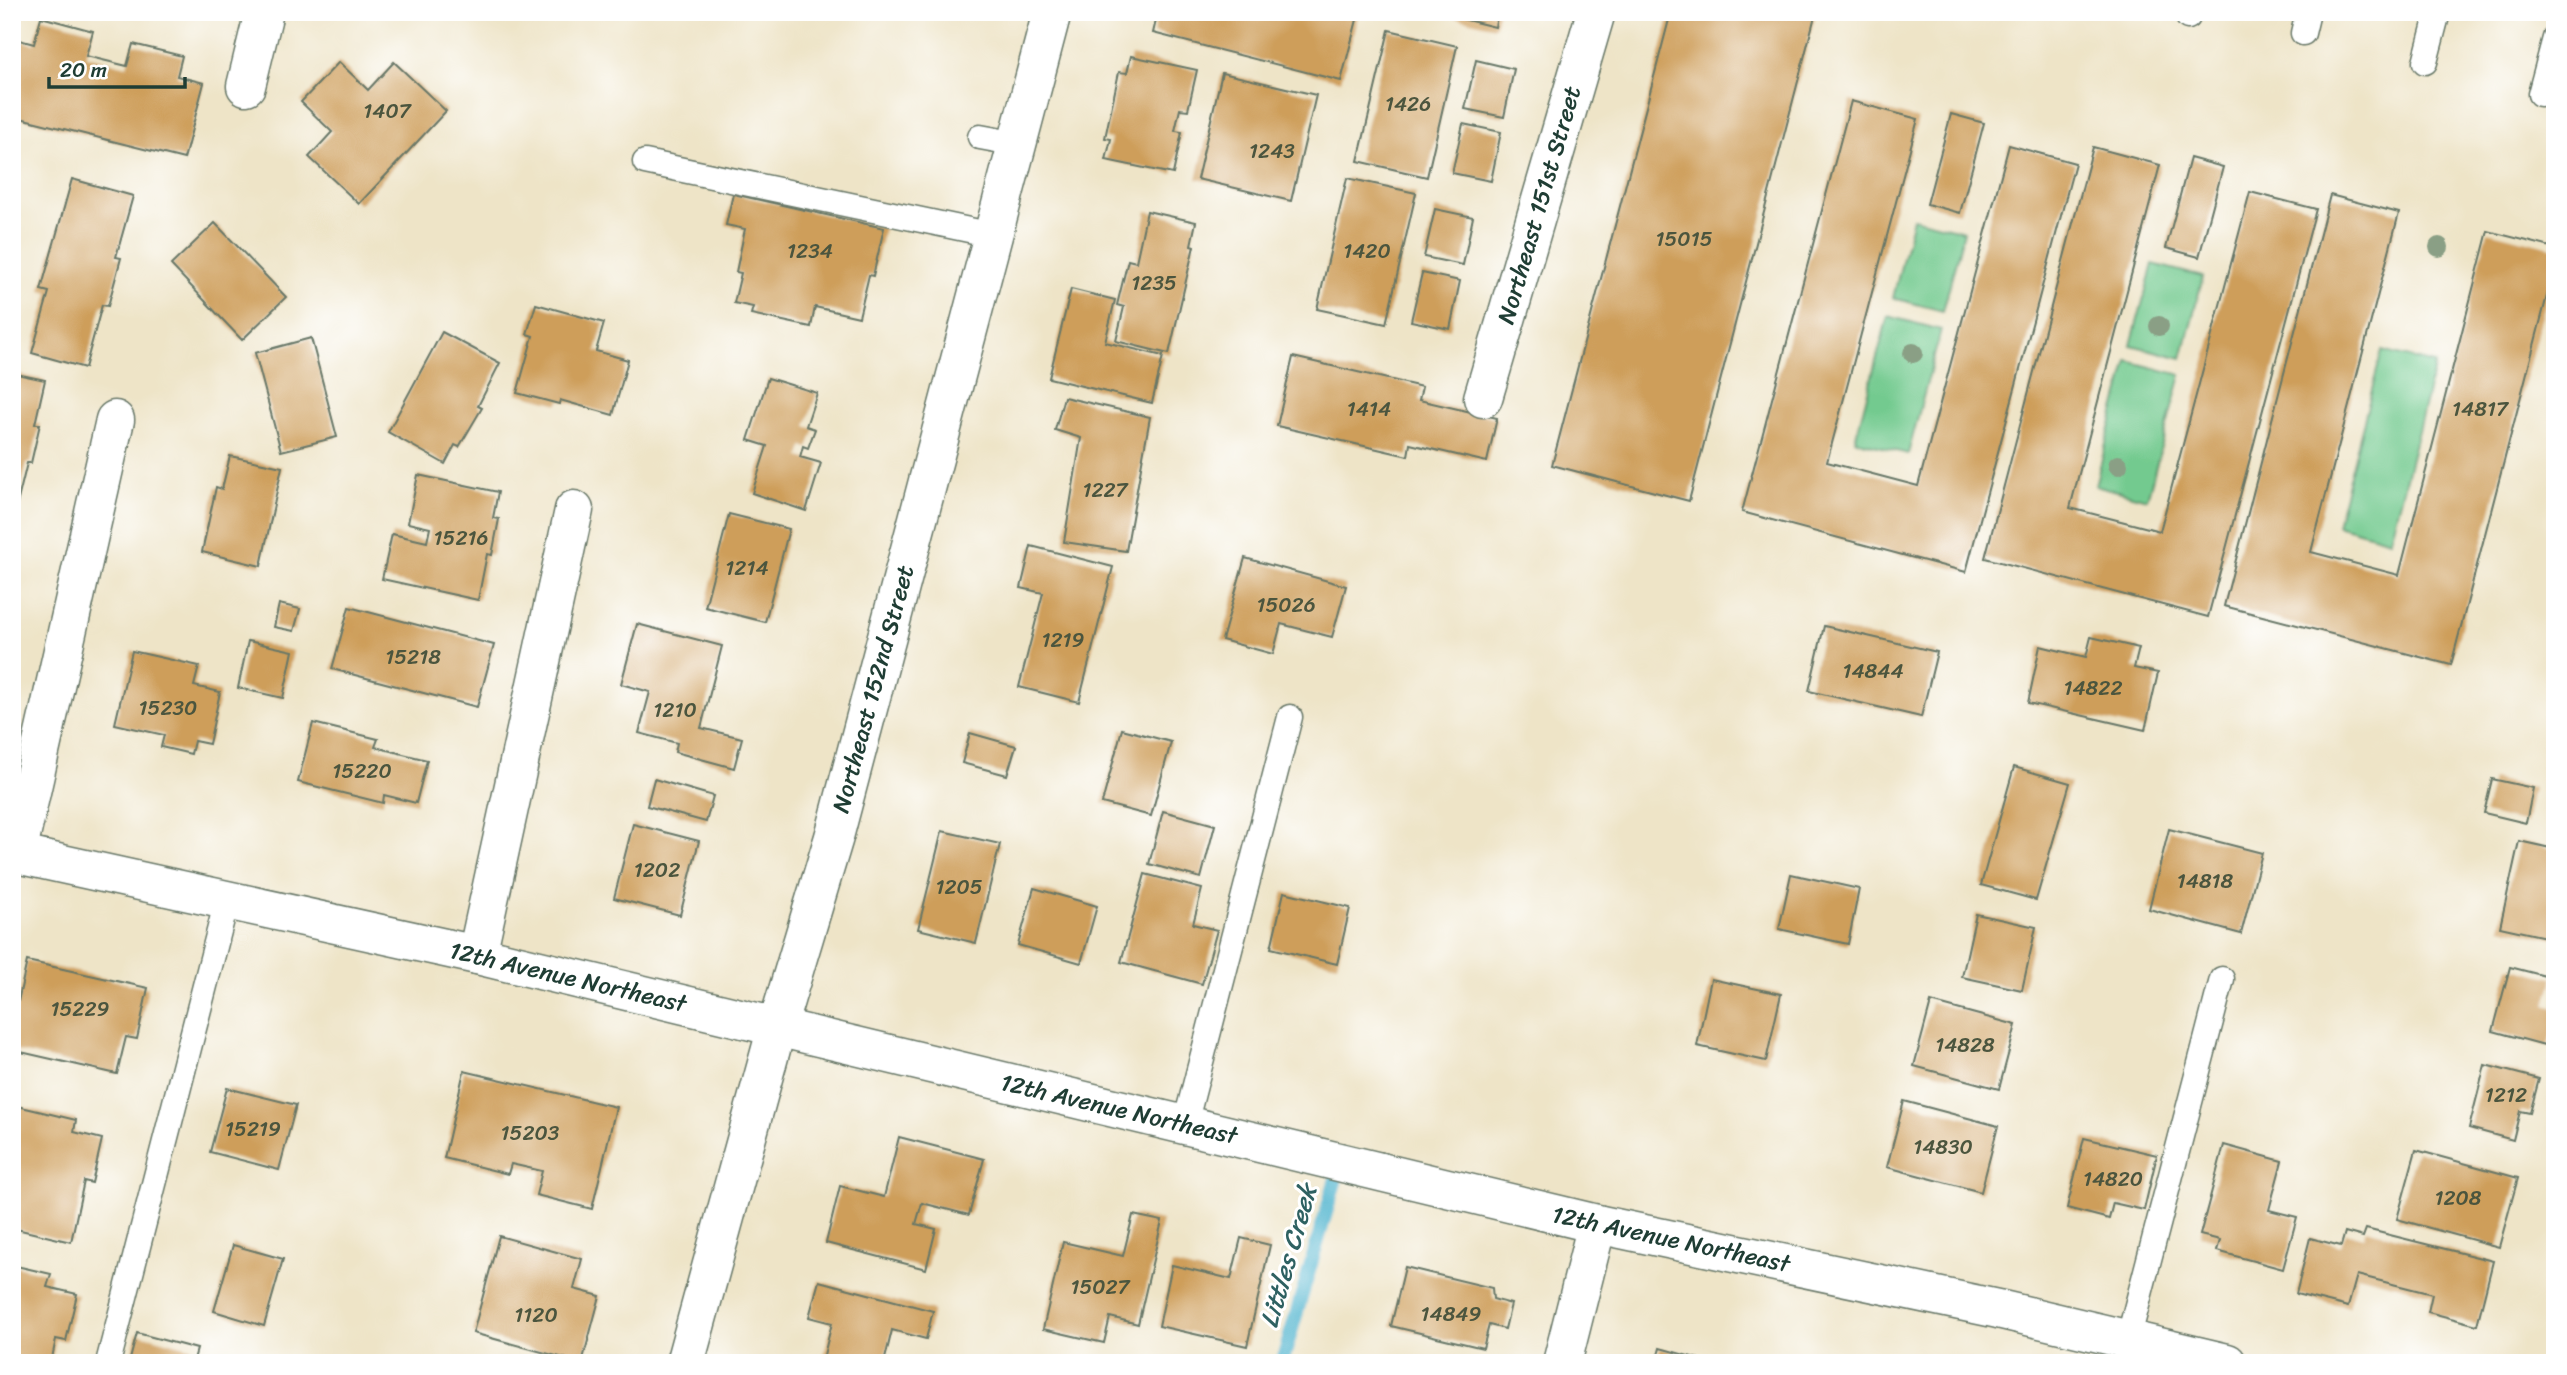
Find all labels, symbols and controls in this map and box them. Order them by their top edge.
scale bar [49,46,186,90]
text: 20 m [60,51,107,89]
street label: Northeast 151st Street [1485,81,1593,329]
house number: 1426 [1385,85,1431,123]
house number: 1407 [363,92,413,130]
house number: 1243 [1249,132,1295,170]
house number: 15015 [1656,220,1713,258]
house number: 1234 [787,232,833,270]
house number: 1420 [1343,232,1391,270]
house number: 1235 [1131,264,1177,302]
house number: 1414 [1347,390,1391,428]
house number: 14817 [2452,390,2510,428]
house number: 1227 [1082,471,1130,509]
house number: 15216 [434,519,488,557]
house number: 1214 [725,549,769,587]
street label: Northeast 152nd Street [820,560,926,818]
house number: 15026 [1256,586,1316,624]
house number: 1219 [1041,621,1085,659]
house number: 15218 [385,638,441,676]
house number: 14844 [1842,652,1904,690]
house number: 14822 [2063,669,2123,707]
house number: 15230 [139,689,197,727]
house number: 1210 [653,691,697,729]
house number: 15220 [332,752,392,790]
house number: 1202 [634,851,680,889]
house number: 14818 [2177,862,2234,900]
house number: 1205 [935,868,983,906]
street label: 12th Avenue Northeast [445,929,692,1025]
house number: 15229 [51,990,110,1028]
house number: 14828 [1935,1026,1995,1064]
street label: 12th Avenue Northeast [996,1061,1243,1157]
house number: 1212 [2485,1076,2527,1114]
house number: 15219 [225,1110,281,1148]
house number: 15203 [501,1114,560,1152]
house number: 14830 [1913,1128,1973,1166]
house number: 14820 [2083,1160,2143,1198]
water label: Littles Creek [1246,1176,1331,1333]
house number: 1208 [2434,1179,2482,1217]
street label: 12th Avenue Northeast [1548,1193,1795,1285]
house number: 15027 [1070,1268,1132,1306]
house number: 14849 [1421,1295,1482,1333]
house number: 1120 [514,1296,558,1334]

